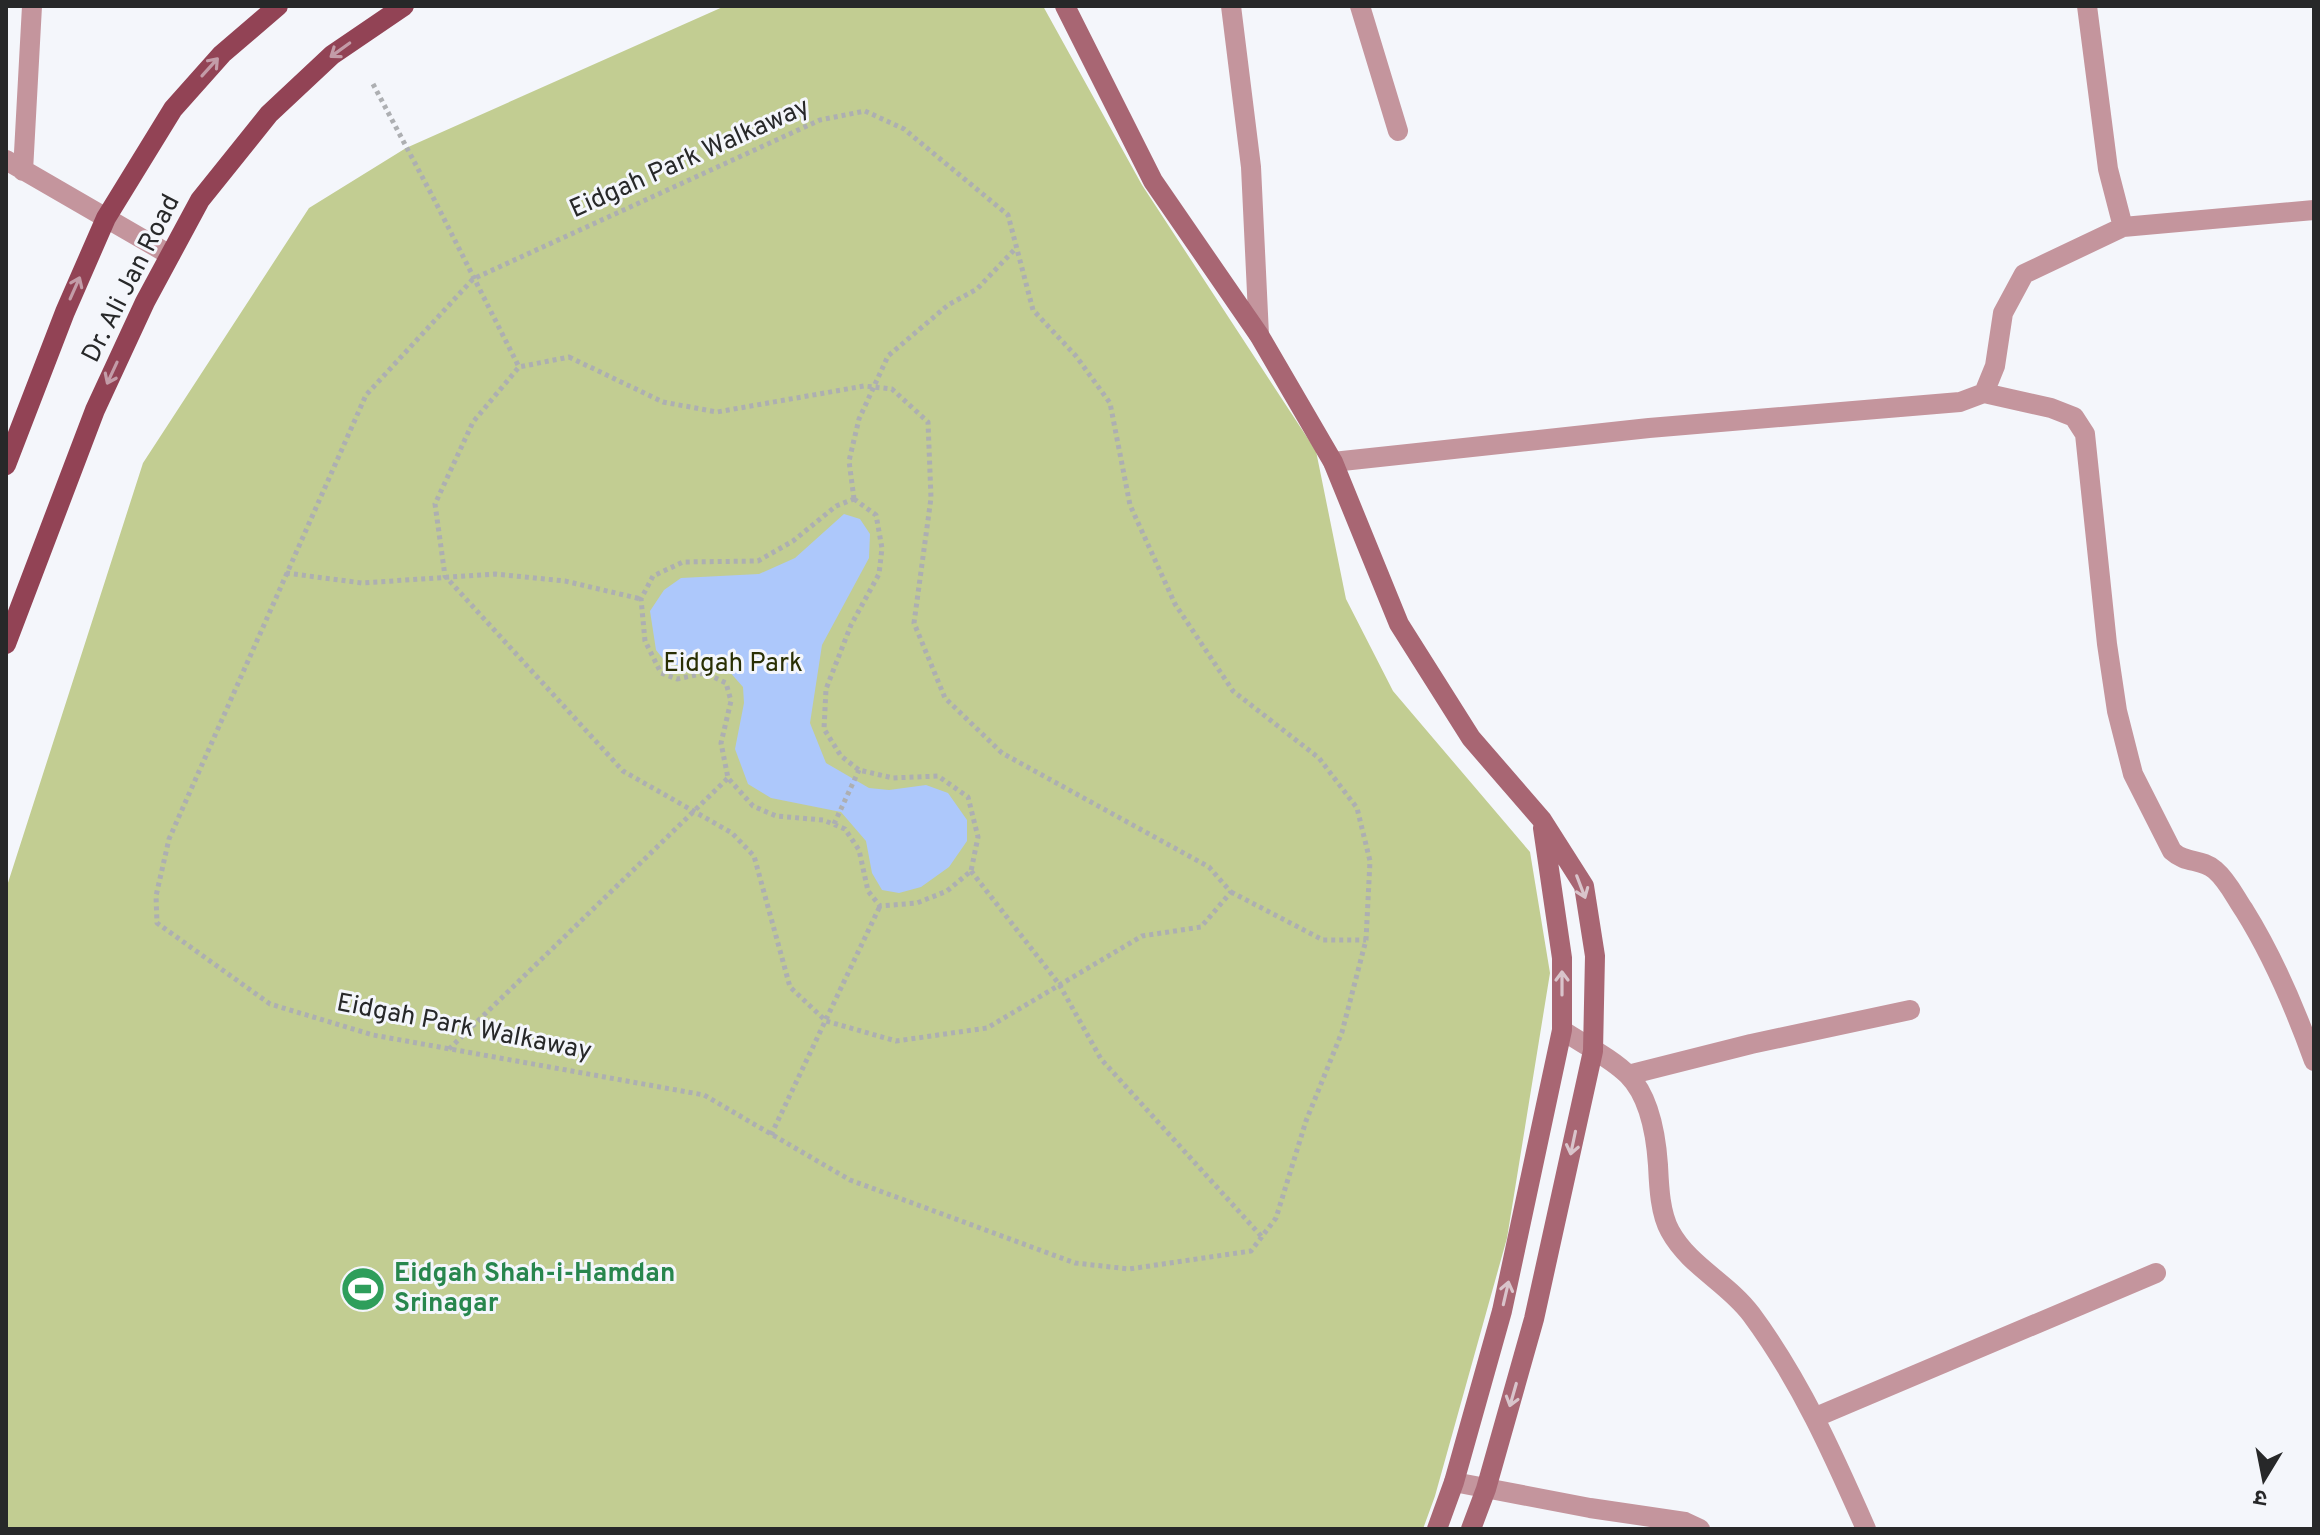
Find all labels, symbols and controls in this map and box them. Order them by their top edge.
one-way arrow [329,42,351,58]
one-way arrow [201,58,219,78]
street label: Eidgah Park Walkaway [565,91,815,227]
street label: Dr. Ali Jan Road [75,189,189,369]
one-way arrow [69,276,84,301]
one-way arrow [104,361,119,385]
park label: Eidgah Park [663,648,803,681]
one-way arrow [1575,874,1589,898]
one-way arrow [1554,970,1570,997]
street label: Eidgah Park Walkaway [334,987,594,1069]
one-way arrow [1565,1129,1580,1155]
place label: Eidgah Shah-i-Hamdan Srinagar [394,1258,675,1321]
sports icon: Eidgah Shah-i-Hamdan Srinagar [339,1265,387,1313]
one-way arrow [1500,1281,1515,1307]
one-way arrow [1505,1382,1520,1408]
north arrow [2224,1439,2304,1519]
text: उ [2251,1482,2270,1511]

